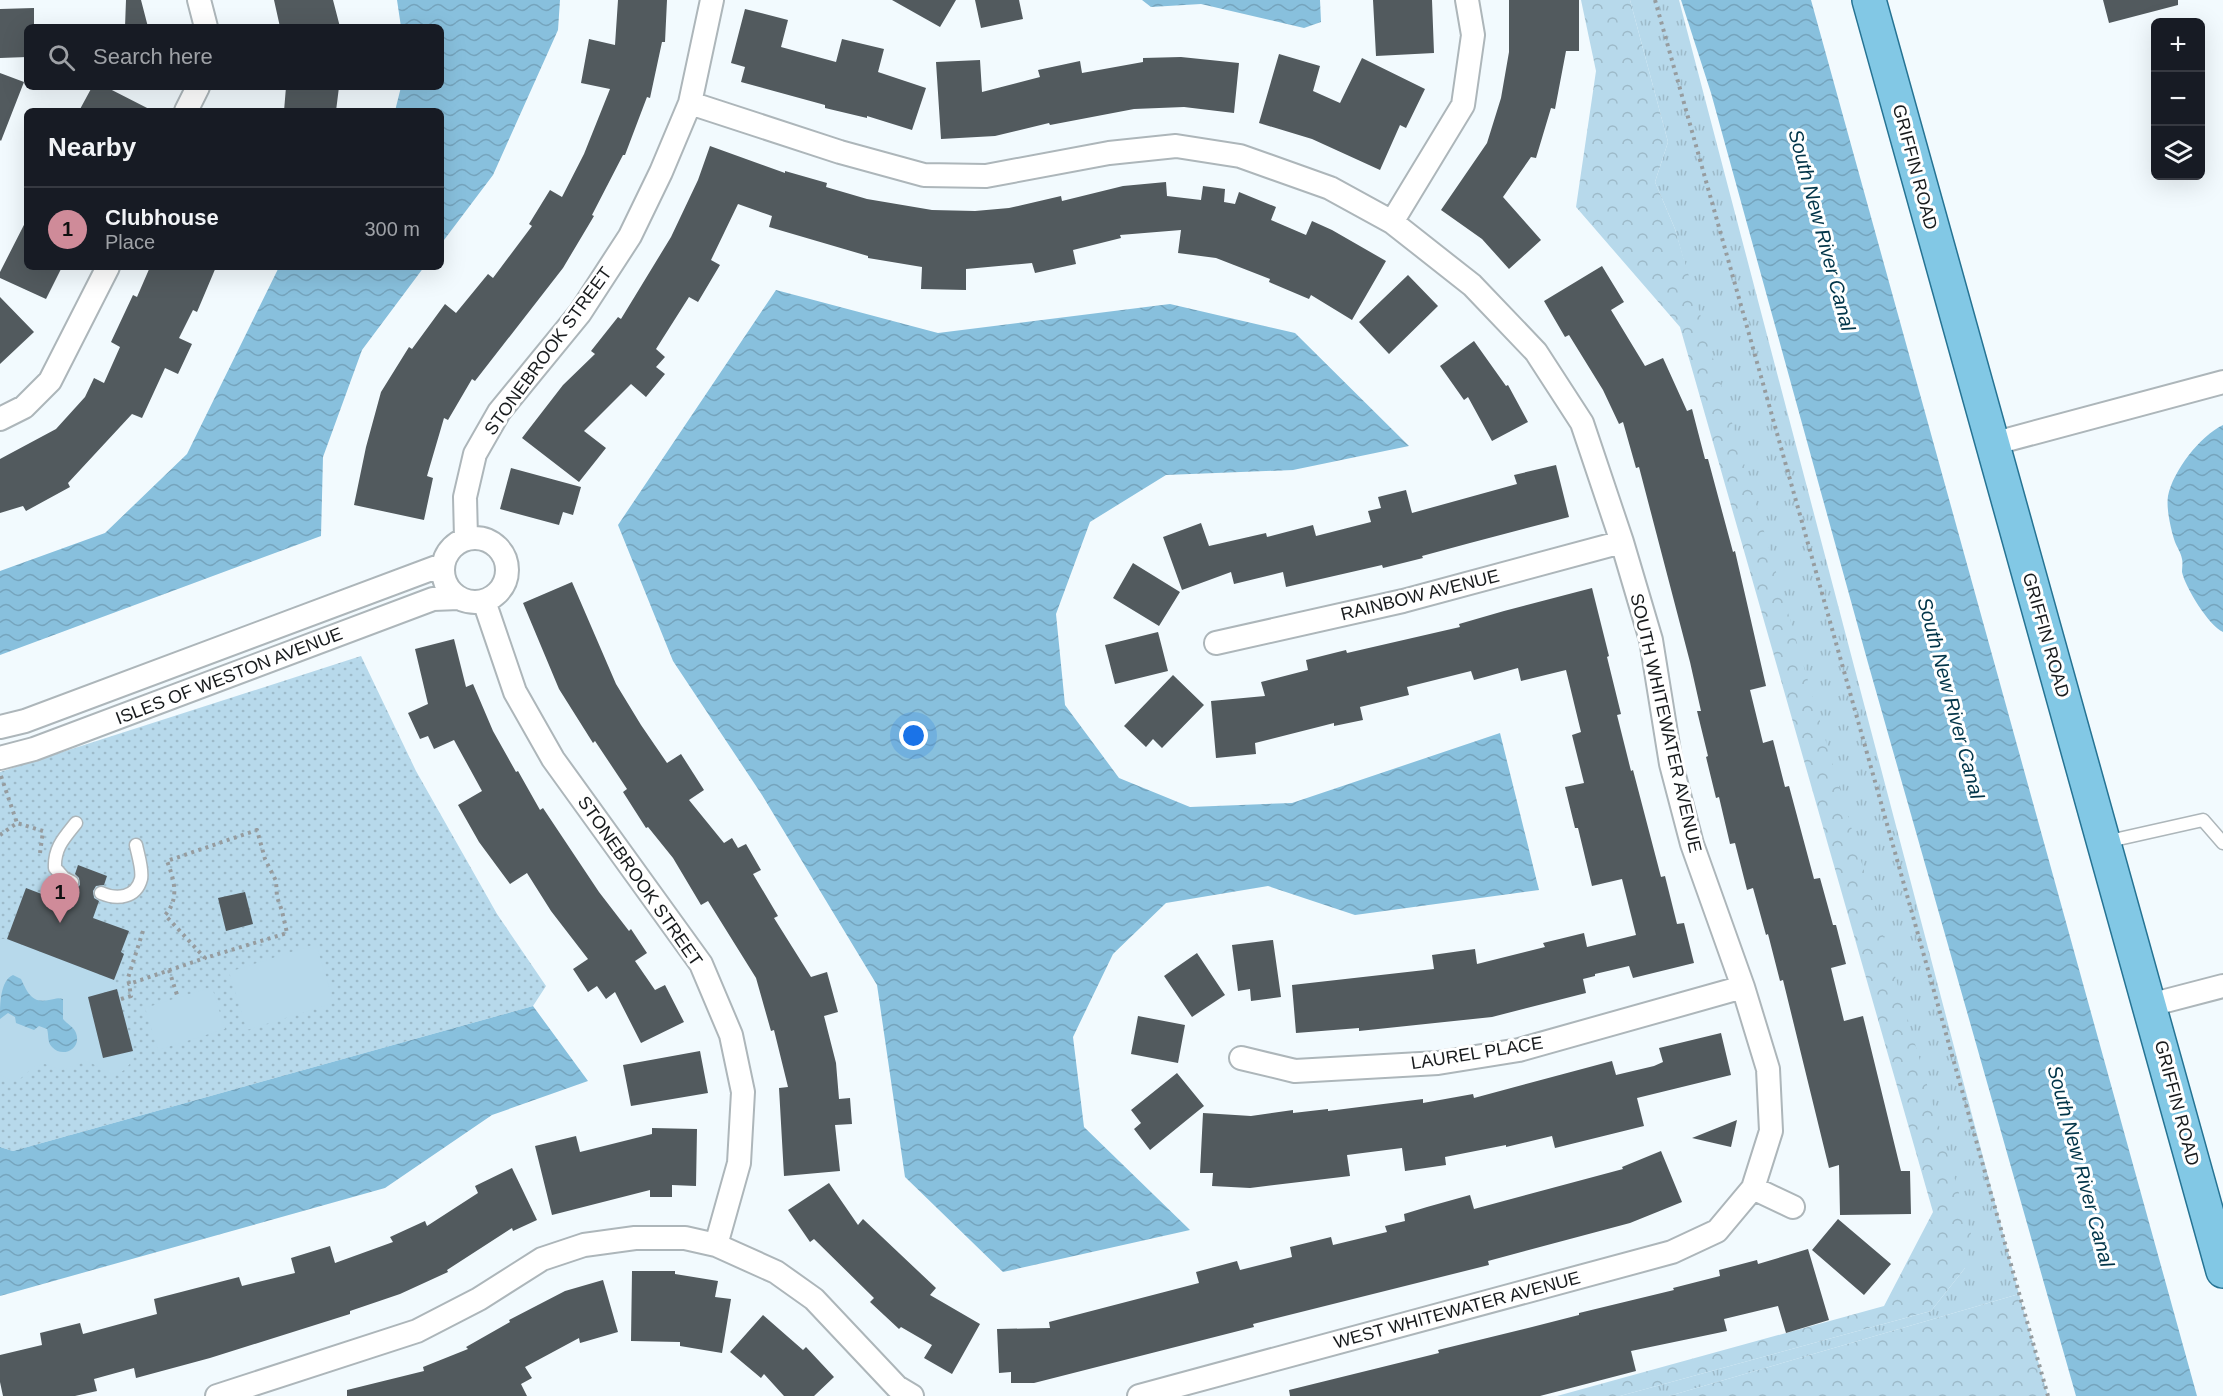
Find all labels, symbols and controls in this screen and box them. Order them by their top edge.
map controls [2151,18,2205,180]
button: + [2151,18,2205,72]
search box [24,24,444,90]
icon: search [45,41,78,74]
text: Search here [93,44,213,69]
button: − [2151,72,2205,126]
street label: GRIFFIN ROAD [1889,102,1941,232]
button: layers [2151,126,2205,180]
water label: South New River Canal [1784,127,1860,334]
text: Nearby [48,132,136,162]
text: Clubhouse [105,205,219,230]
text: 1 [62,218,73,240]
text: 300 m [364,218,420,240]
text: Place [105,231,155,253]
street label: STONEBROOK STREET [480,263,616,439]
street label: RAINBOW AVENUE [1339,566,1501,624]
street label: GRIFFIN ROAD [2019,570,2073,700]
street label: SOUTH WHITEWATER AVENUE [1626,591,1706,855]
water label: South New River Canal [1913,595,1989,802]
street label: ISLES OF WESTON AVENUE [113,623,345,729]
your location [899,721,928,750]
street label: STONEBROOK STREET [574,792,706,970]
pin: 1 [40,874,80,923]
street label: LAUREL PLACE [1410,1033,1544,1073]
street label: GRIFFIN ROAD [2151,1038,2203,1168]
water label: South New River Canal [2043,1063,2119,1270]
street label: WEST WHITEWATER AVENUE [1332,1267,1582,1353]

